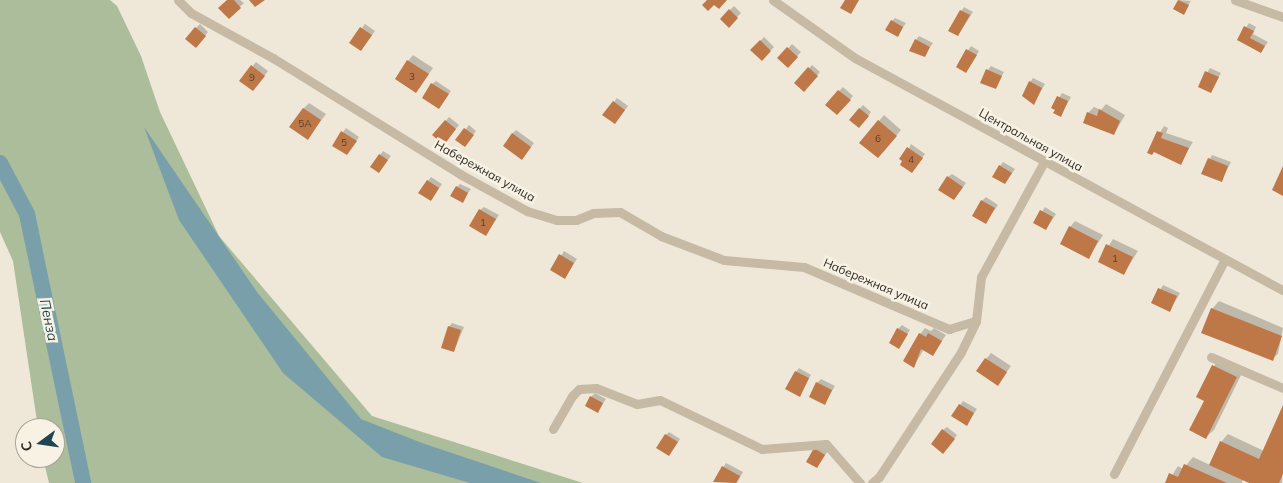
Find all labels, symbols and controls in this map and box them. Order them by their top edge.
house number: 3 [409,71,415,83]
house number: 9 [249,72,255,84]
street label: Центральная улица [977,105,1085,175]
house number: 5А [298,118,312,130]
house number: 6 [875,133,881,145]
house number: 5 [341,137,347,149]
street label: Набережная улица [432,137,538,205]
house number: 4 [908,154,914,166]
house number: 1 [480,217,486,229]
house number: 1 [1112,253,1118,265]
street label: Набережная улица [821,255,931,313]
water label: Пенза [36,297,62,343]
north arrow [15,418,65,468]
text: С [17,440,36,453]

